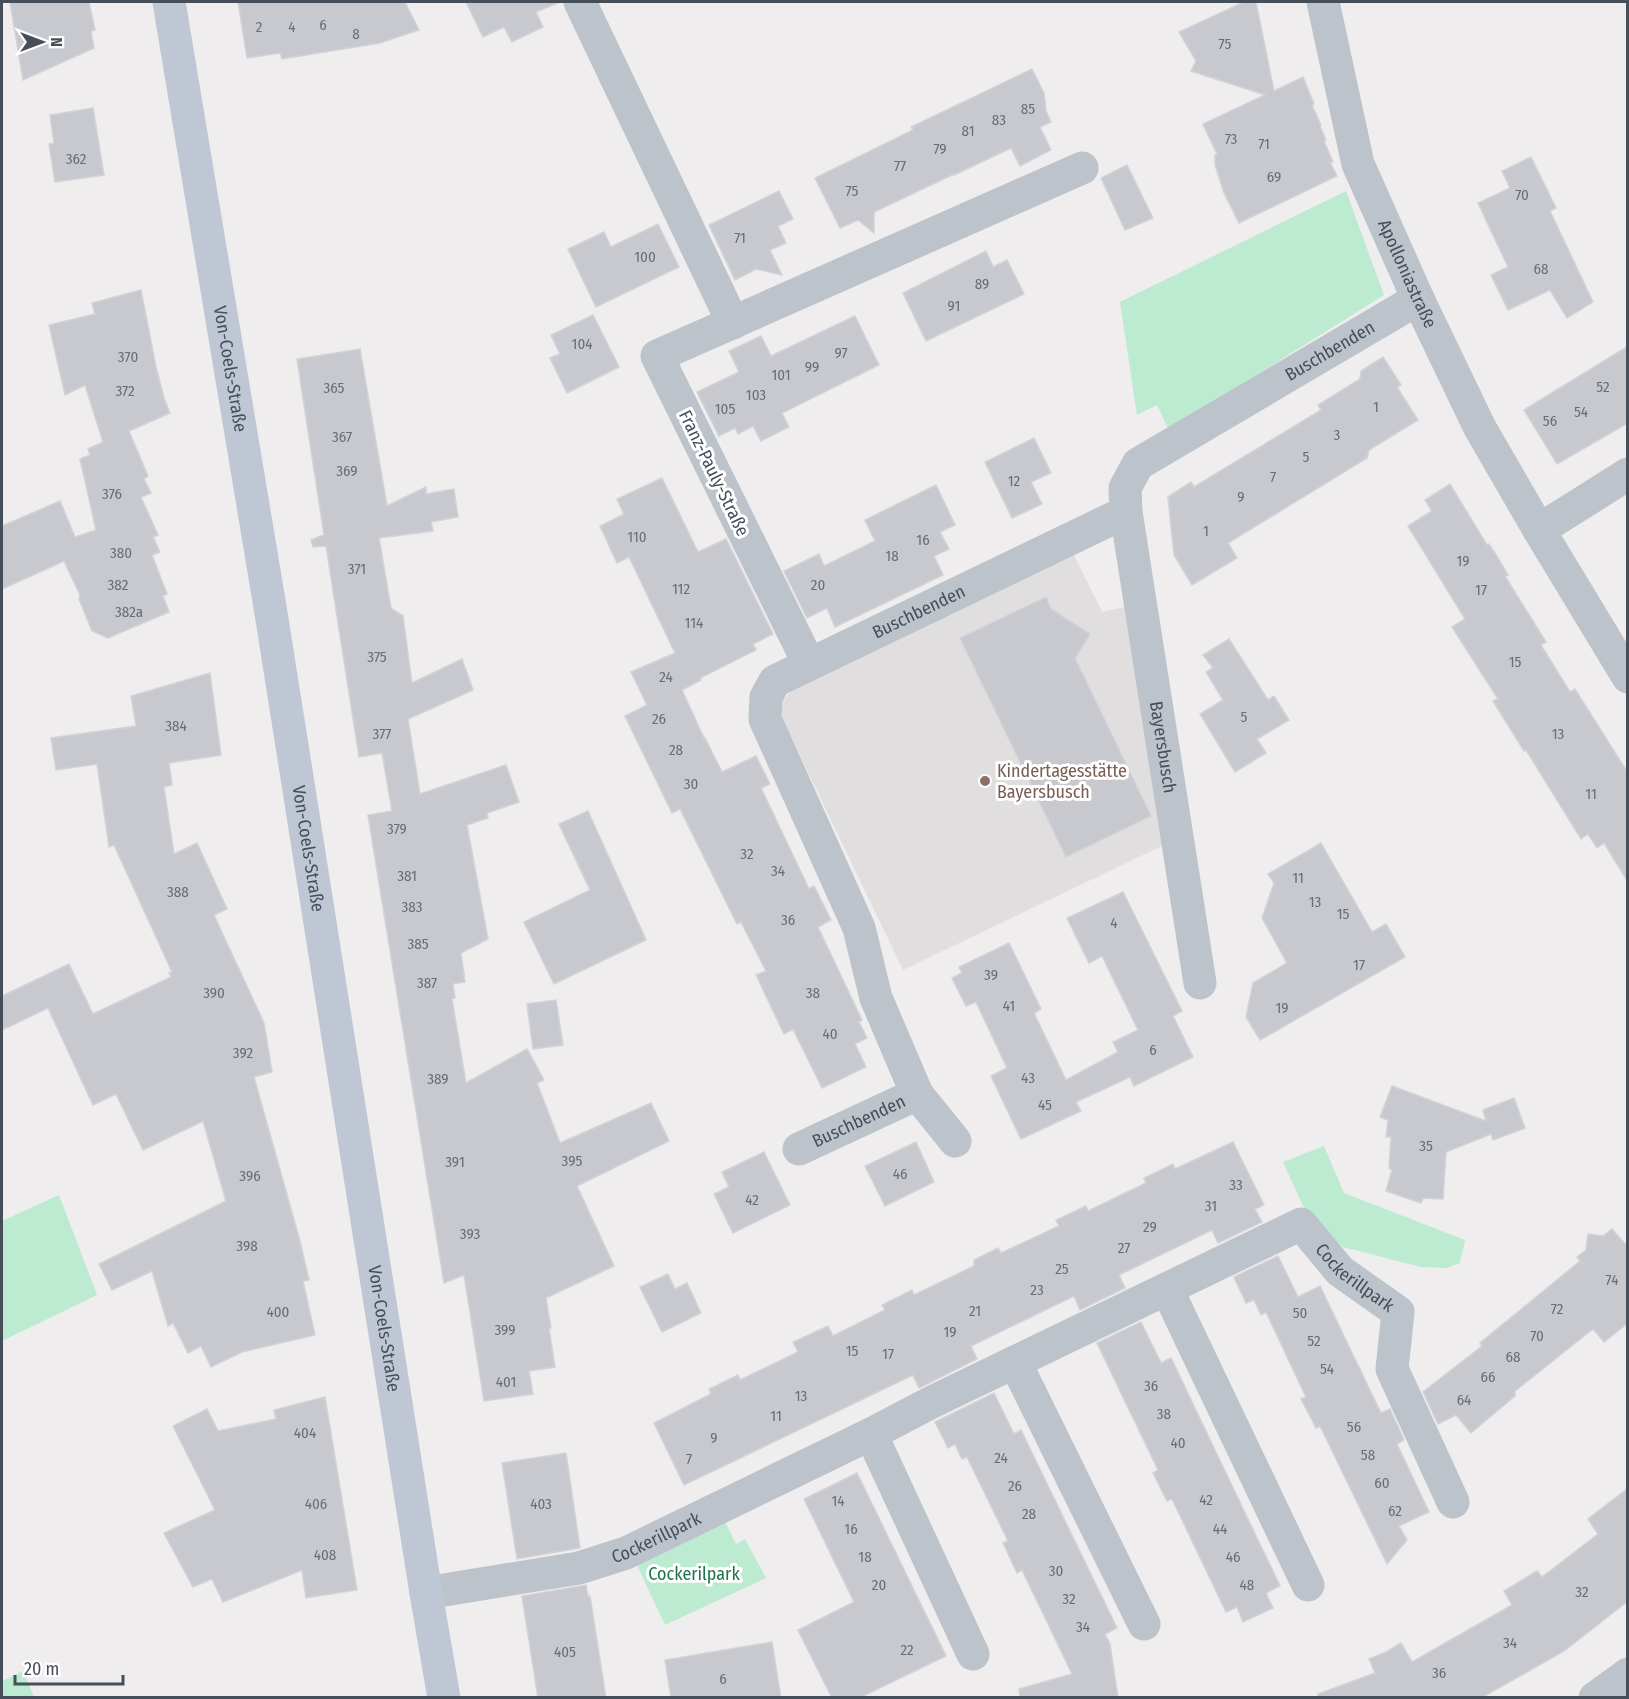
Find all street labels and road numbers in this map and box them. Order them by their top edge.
street label: Apolloniastraße [1373,216,1441,332]
street label: Von-Coels-Straße [209,304,252,434]
street label: Buschbenden [1281,316,1379,386]
street label: Franz-Pauly-Straße [674,406,754,540]
street label: Buschbenden [869,580,969,643]
street label: Bayersbusch [1145,700,1181,795]
street label: Von-Coels-Straße [287,784,329,913]
street label: Buschbenden [809,1090,909,1152]
street label: Cockerillpark [1311,1239,1399,1317]
street label: Von-Coels-Straße [363,1264,405,1394]
street label: Cockerillpark [609,1507,705,1568]

